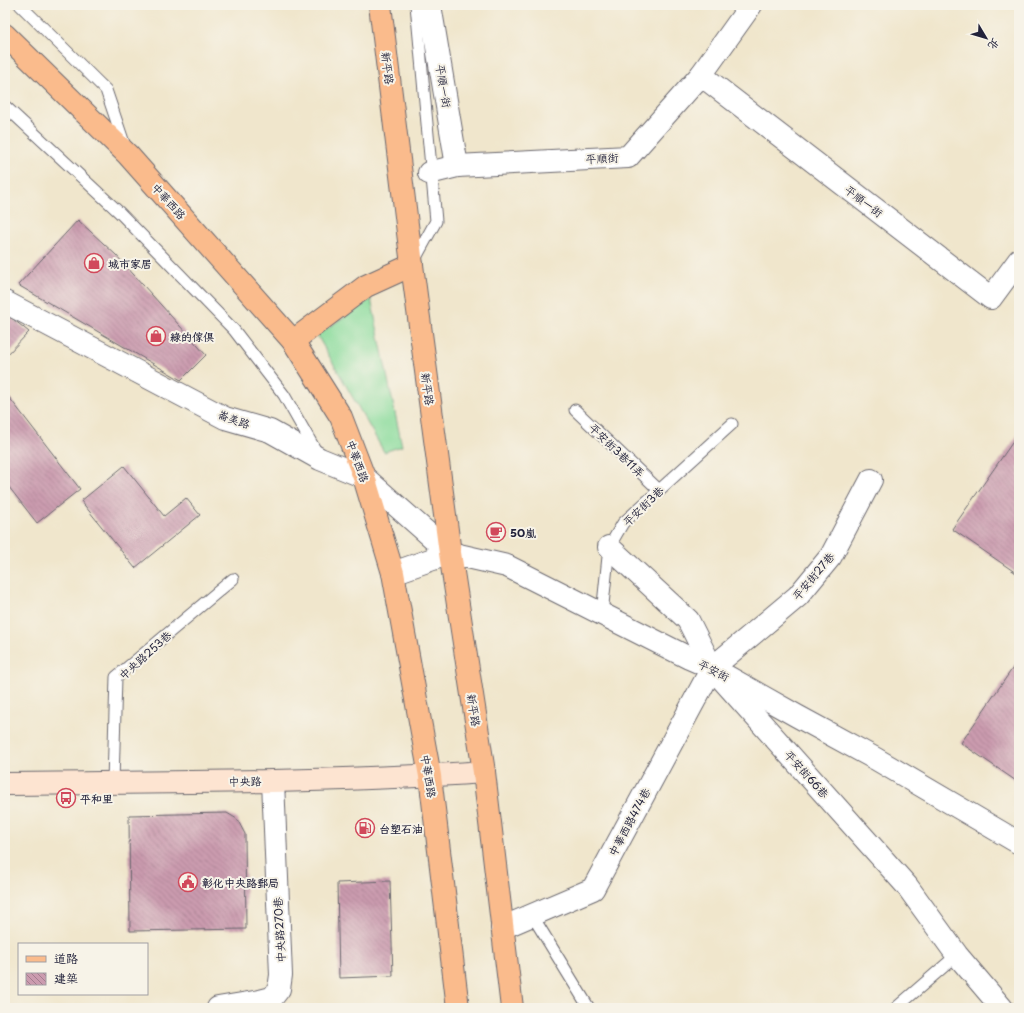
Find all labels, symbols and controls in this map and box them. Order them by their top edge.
north arrow [966,18,1006,58]
text: 北 [984,35,1004,54]
street label: 新平路 [378,51,398,85]
street label: 平順一街 [432,63,456,110]
street label: 平順街 [585,149,620,167]
street label: 中華西路 [148,179,190,223]
street label: 平順一街 [841,181,887,222]
shop icon: 城市家居 [83,252,105,274]
place label: 城市家居 [108,255,152,272]
shop icon: 綠的傢俱 [145,325,167,347]
place label: 綠的傢俱 [170,328,214,345]
street label: 新平路 [417,371,439,407]
street label: 崙美路 [216,405,252,433]
street label: 平安街3巷11弄 [585,419,649,481]
street label: 中華西路 [342,437,374,485]
street label: 平安街3巷 [619,482,667,530]
cafe icon: 50嵐 [485,521,507,543]
place label: 50嵐 [510,524,536,541]
street label: 平安街27巷 [788,548,838,604]
street label: 中央路253巷 [115,627,175,683]
street label: 平安街 [695,655,733,686]
street label: 新平路 [463,692,485,728]
street label: 平安街66巷 [781,746,833,802]
street label: 中華西路 [417,753,441,799]
street label: 中央路 [228,772,262,790]
street label: 中華西路474巷 [604,785,654,859]
bus stop icon: 平和里 [55,787,77,809]
place label: 平和里 [80,790,113,807]
fuel station icon: 台塑石油 [354,817,376,839]
place label: 台塑石油 [379,820,423,837]
public building icon: 彰化中央路郵局 [177,871,199,893]
place label: 彰化中央路郵局 [202,874,279,891]
street label: 中央路270巷 [269,897,289,963]
legend [18,943,148,995]
text: 道路 [54,949,78,967]
text: 建築 [54,969,78,987]

